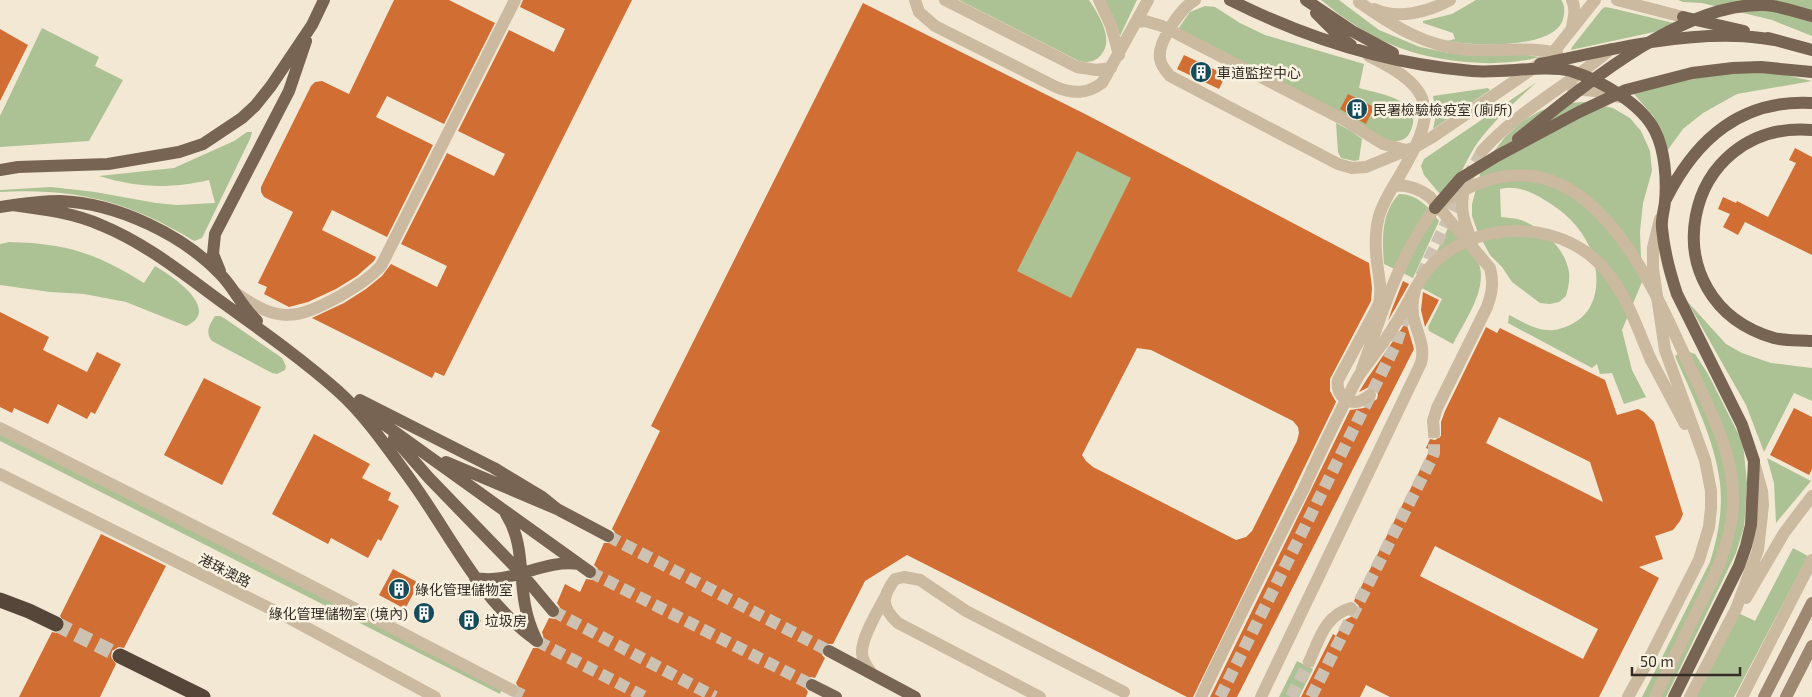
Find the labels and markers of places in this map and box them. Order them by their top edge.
building icon: 車道監控中心 [1189,60,1213,84]
place label: 車道監控中心 [1217,64,1301,81]
building icon: 民署檢驗檢疫室 (廁所) [1345,97,1369,121]
place label: 民署檢驗檢疫室 (廁所) [1373,101,1512,118]
building icon: 綠化管理儲物室 [387,577,411,601]
place label: 綠化管理儲物室 [415,581,513,598]
building icon: 綠化管理儲物室 (境內) [412,601,436,625]
place label: 綠化管理儲物室 (境內) [269,605,408,622]
building icon: 垃圾房 [457,608,481,632]
place label: 垃圾房 [485,612,527,629]

